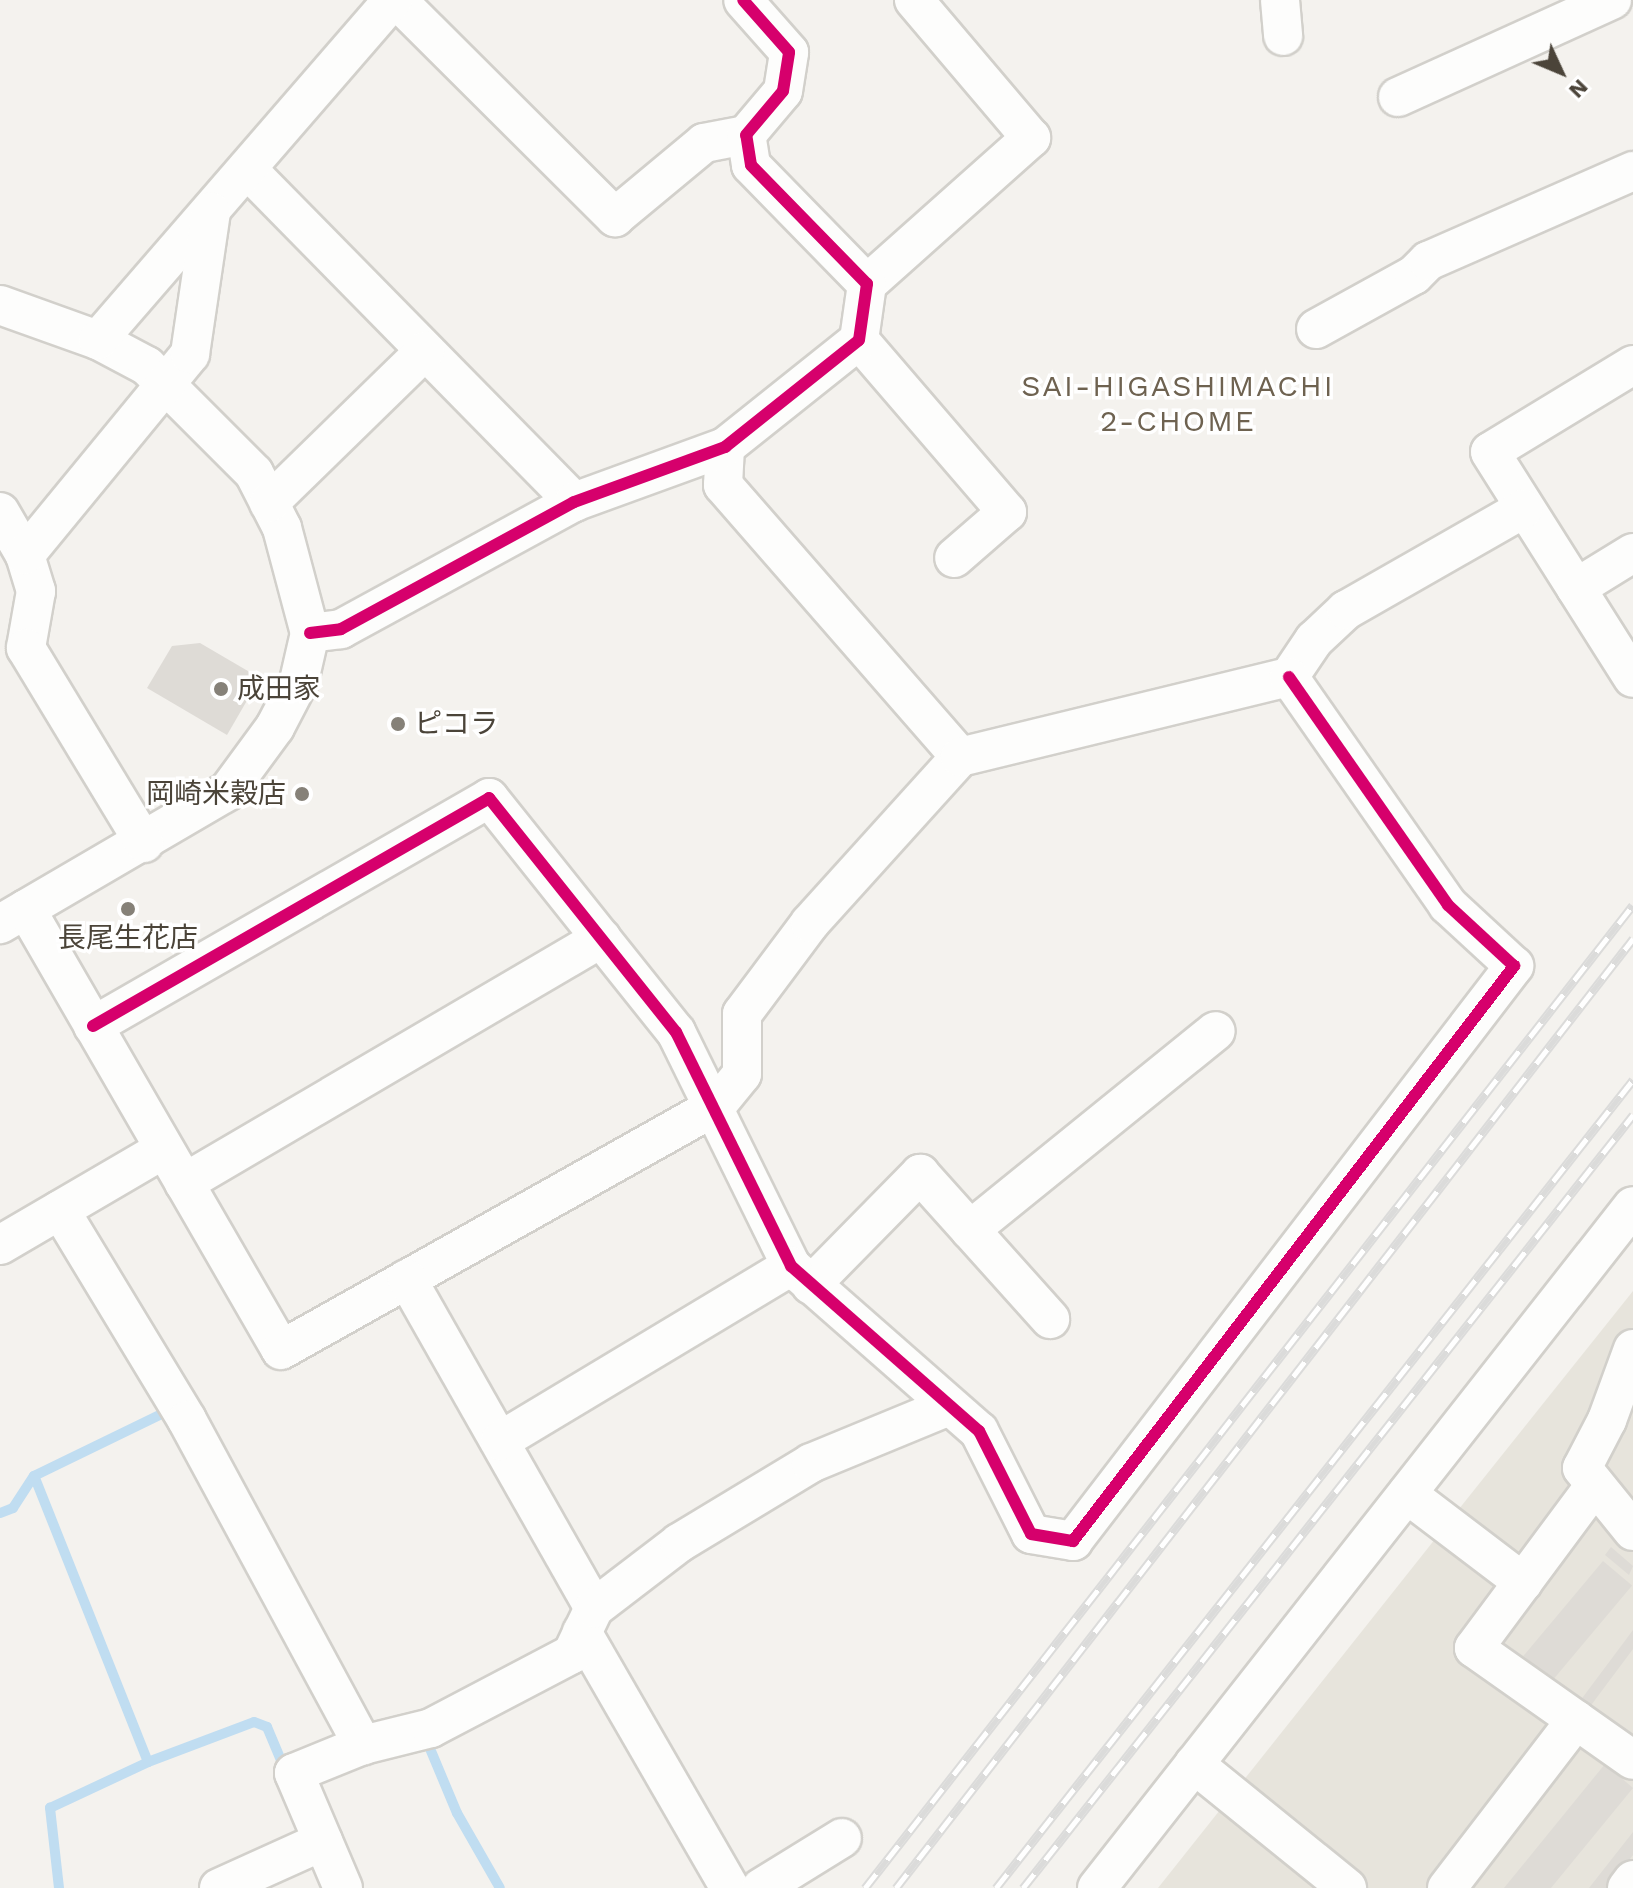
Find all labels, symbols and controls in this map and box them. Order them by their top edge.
north arrow [1521,32,1601,112]
text: N [1564,74,1593,104]
district label: SAI-HIGASHIMACHI 2-CHOME [1021,368,1335,438]
place label: 成田家 [237,672,321,706]
marker: 成田家 [212,680,230,698]
place label: ピコラ [414,707,498,741]
marker: ピコラ [389,715,407,733]
place label: 岡崎米穀店 [146,777,286,811]
marker: 岡崎米穀店 [293,785,311,803]
marker: 長尾生花店 [119,900,137,918]
place label: 長尾生花店 [58,921,198,955]

